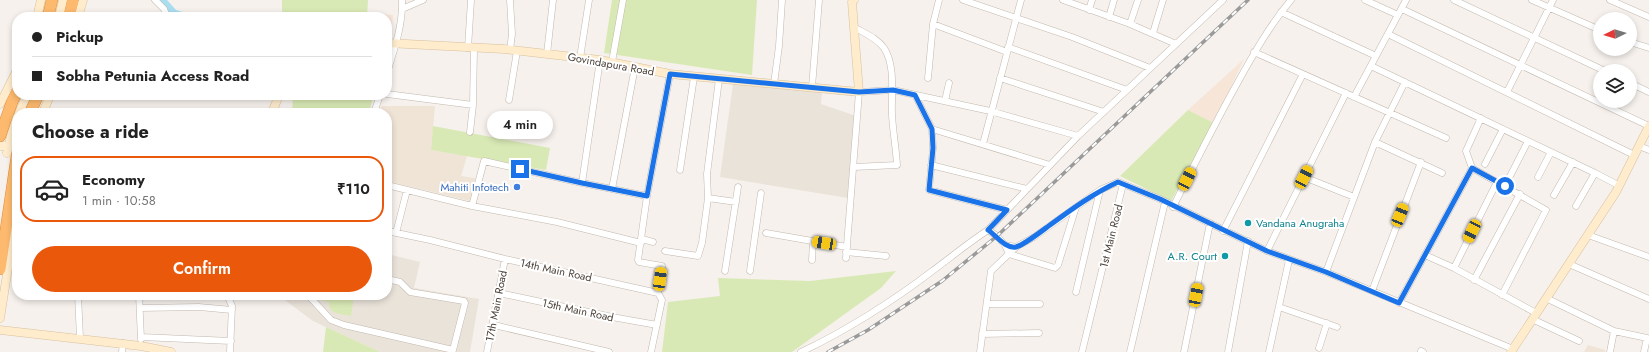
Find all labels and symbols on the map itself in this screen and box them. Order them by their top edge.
north arrow [1593,12,1637,56]
street label: Govindapura Road [567,49,655,79]
callout: 4 min [487,111,553,139]
route end [511,160,529,178]
car [1293,164,1315,190]
car [1176,166,1198,192]
route start [1496,177,1514,195]
place label: Mahiti Infotech [440,179,509,195]
marker: Mahiti Infotech [512,182,522,192]
street label: 1st Main Road [1095,202,1127,270]
car [1390,202,1410,228]
place label: Vandana Anugraha [1256,215,1344,231]
marker: Vandana Anugraha [1243,218,1253,228]
car [1461,218,1483,244]
car [811,235,837,251]
place label: A.R. Court [1168,248,1217,264]
marker: A.R. Court [1220,251,1230,261]
street label: 14th Main Road [519,255,593,285]
car [652,266,668,292]
street label: 17th Main Road [481,269,511,343]
car [1188,282,1204,308]
street label: 15th Main Road [541,295,615,325]

